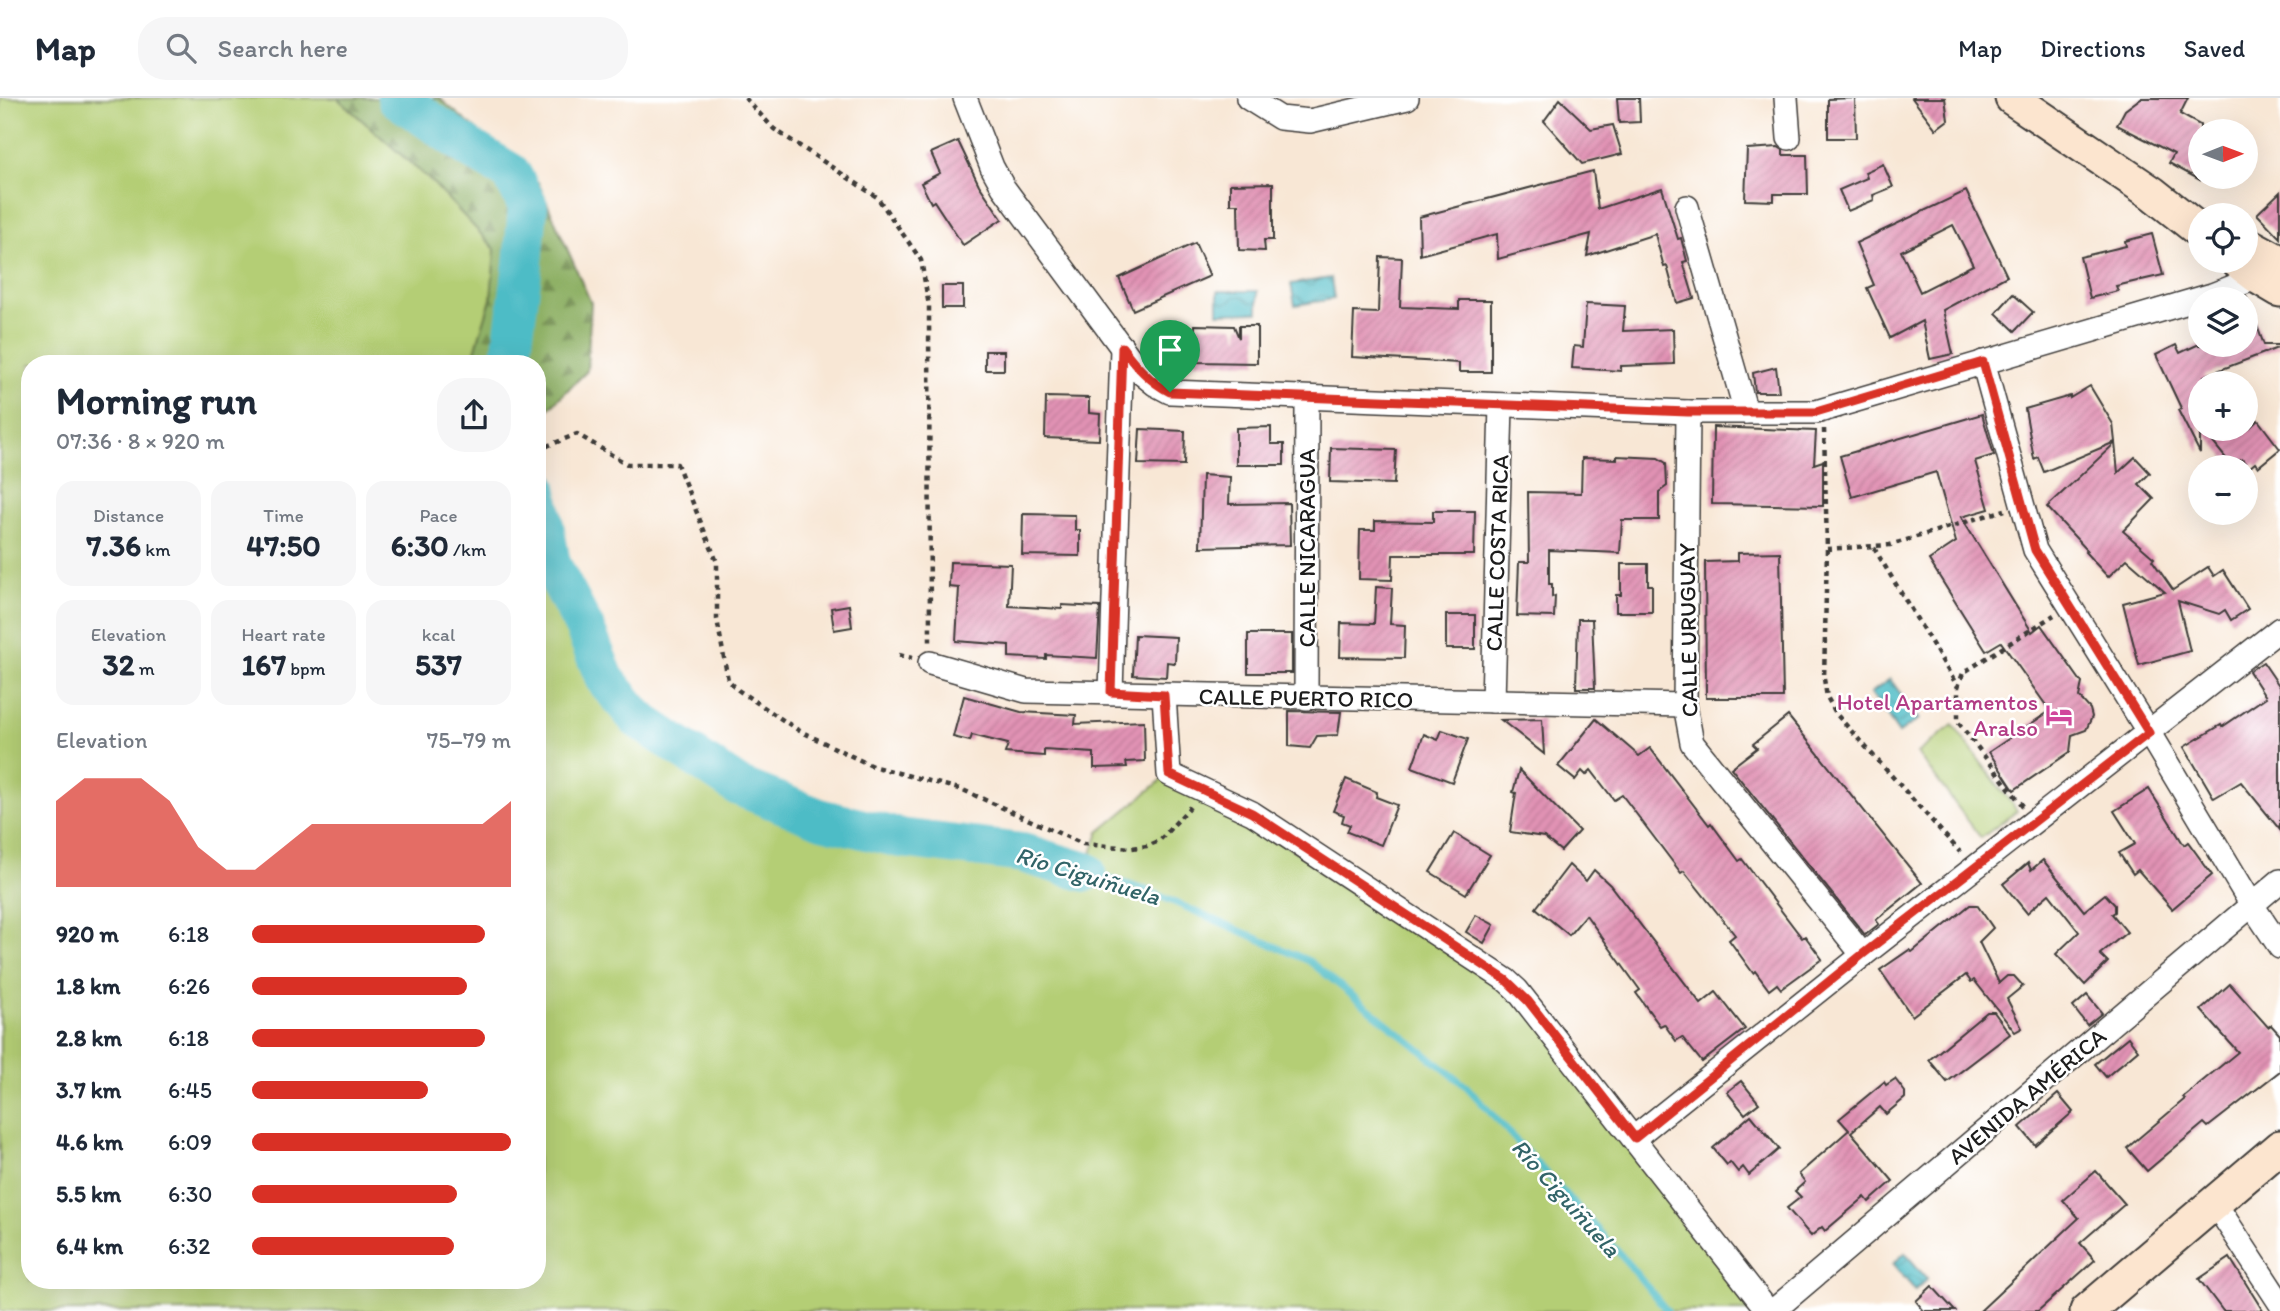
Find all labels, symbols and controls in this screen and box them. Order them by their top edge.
search box [138,17,628,80]
text: Map [35,29,96,68]
icon: search [162,29,200,67]
text: Search here [218,32,348,64]
text: Map [1958,34,2002,63]
text: Directions [2040,34,2146,63]
text: Saved [2184,34,2245,63]
north arrow [2188,119,2258,189]
map controls [2188,119,2258,525]
button: locate [2188,203,2258,273]
button: layers [2188,287,2258,357]
pin [1140,320,1200,392]
icon: arrive [1151,331,1189,369]
button: + [2188,371,2258,441]
text: Morning run [56,378,257,424]
button: share [437,378,511,452]
text: 07:36 · 8 × 920 m [56,427,225,455]
street label: CALLE NICARAGUA [1293,448,1321,648]
street label: CALLE COSTA RICA [1480,454,1514,652]
button: − [2188,455,2258,525]
text: Distance [93,504,164,527]
text: Time [263,504,304,527]
text: Pace [419,504,458,527]
text: 7.36 [87,527,141,564]
text: 47:50 [246,527,321,564]
text: 6:30 [391,527,449,564]
text: km [141,538,170,561]
text: /km [449,538,486,561]
street label: CALLE URUGUAY [1672,543,1704,717]
text: Elevation [91,623,166,646]
text: Heart rate [241,623,326,646]
text: kcal [422,623,455,646]
text: 32 [102,646,134,683]
text: 167 [241,646,286,683]
text: 537 [415,646,462,683]
text: m [134,657,155,680]
text: bpm [286,657,326,680]
street label: CALLE PUERTO RICO [1198,682,1414,714]
place label: Hotel Apartamentos Aralso [1837,688,2038,742]
hotel icon: Hotel Apartamentos Aralso [2044,700,2074,730]
text: Elevation [56,726,147,754]
text: 75–79 m [427,726,511,754]
water label: Río Ciguiñuela [1013,840,1164,911]
text: 920 m [56,920,119,948]
text: 6:18 [168,920,209,948]
text: 1.8 km [56,972,121,1000]
text: 6:26 [168,972,210,1000]
street label: AVENIDA AMÉRICA [1942,1022,2112,1170]
text: 2.8 km [56,1024,122,1052]
text: 6:18 [168,1024,209,1052]
text: 3.7 km [56,1076,121,1104]
text: 6:45 [168,1076,212,1104]
text: 4.6 km [56,1128,123,1156]
text: 6:09 [168,1128,212,1156]
water label: Río Ciguiñuela [1506,1133,1627,1263]
text: 5.5 km [56,1180,121,1208]
text: 6:30 [168,1180,213,1208]
text: 6.4 km [56,1232,123,1260]
text: 6:32 [168,1232,210,1260]

